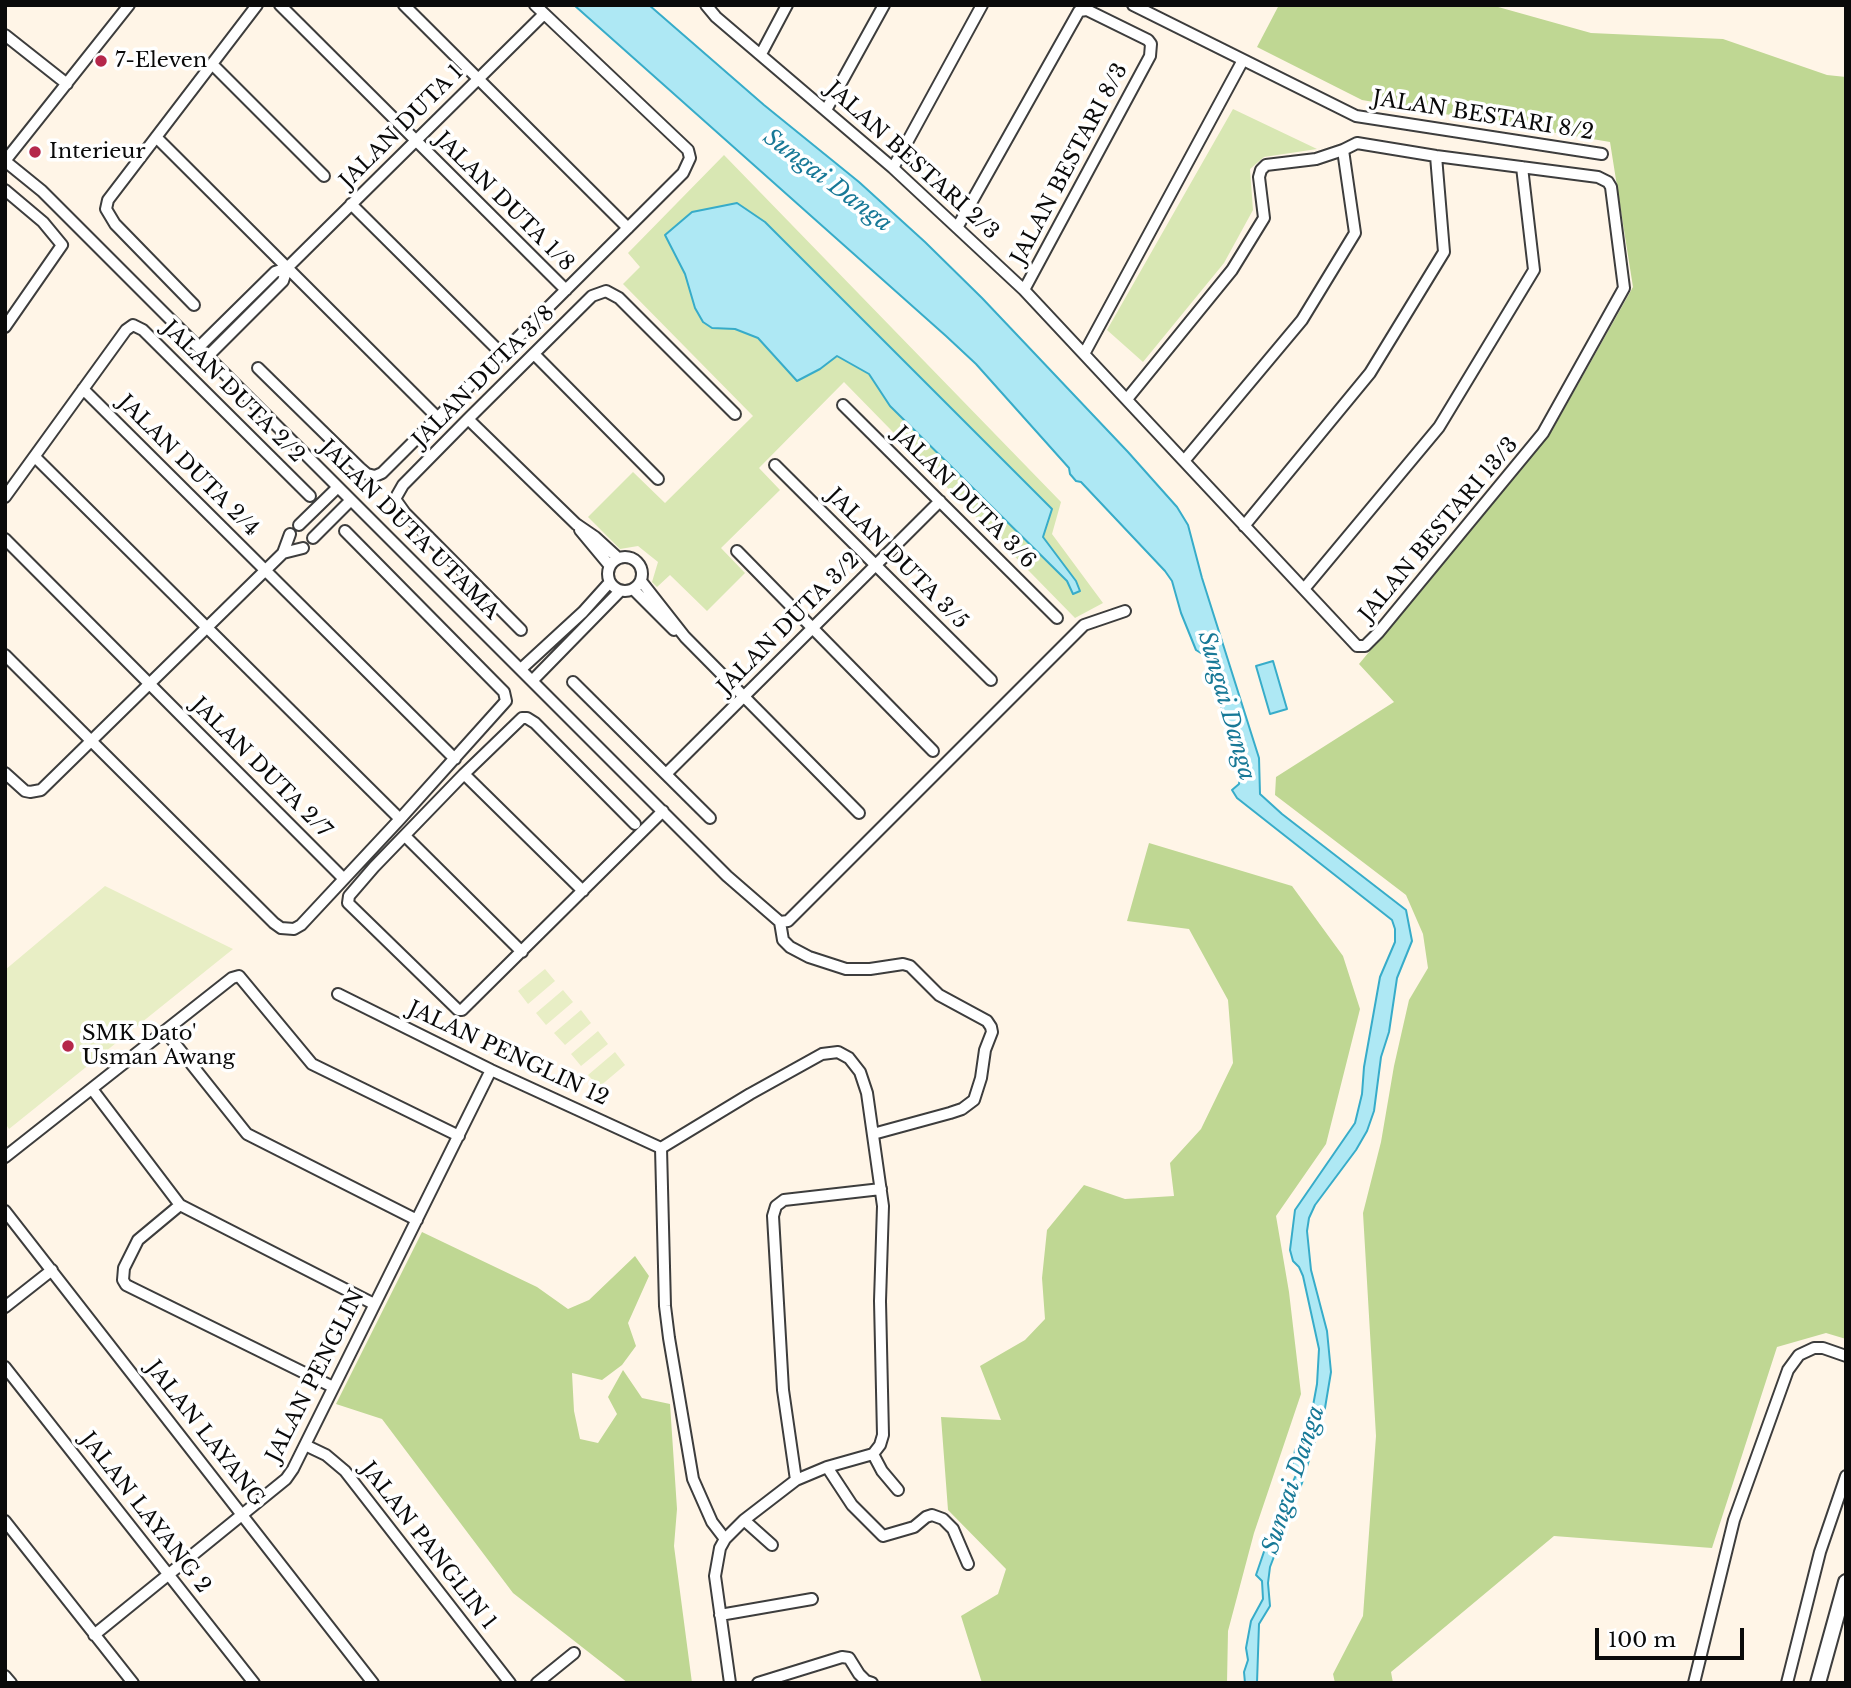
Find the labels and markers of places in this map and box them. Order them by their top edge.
place label: 7-Eleven [115,48,207,74]
marker: 7-Eleven [93,53,109,69]
place label: Interieur [49,139,145,165]
marker: Interieur [27,144,43,160]
place label: SMK Dato' Usman Awang [82,1021,235,1071]
marker: SMK Dato' Usman Awang [60,1038,76,1054]

